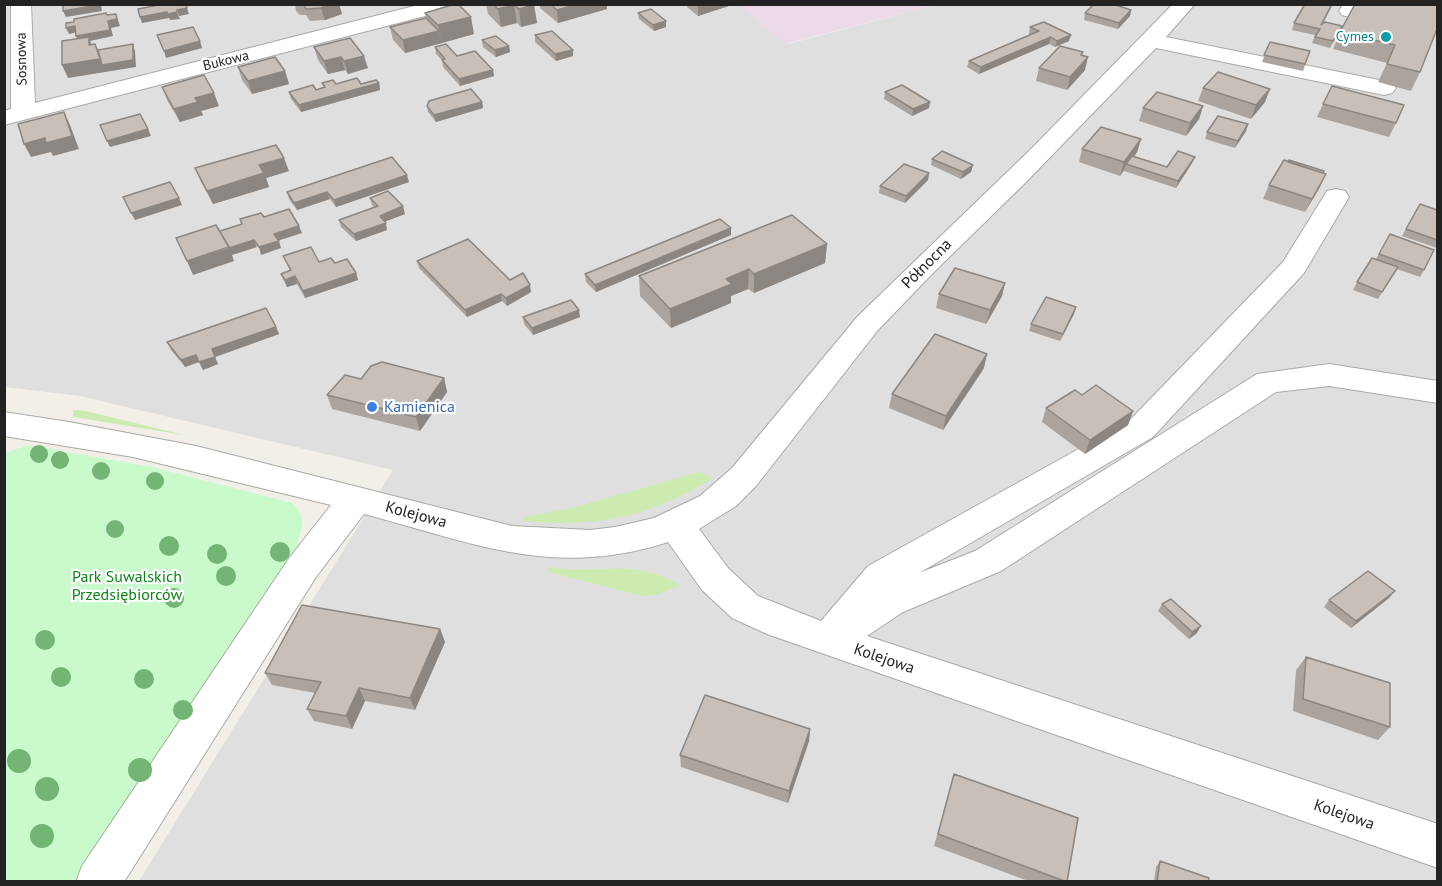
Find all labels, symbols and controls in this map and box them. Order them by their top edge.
place label: Cymes [1336,29,1374,45]
marker: Cymes [1379,30,1393,44]
street label: Sosnowa [13,32,31,86]
street label: Bukowa [201,47,251,75]
street label: Północna [898,235,956,293]
place label: Kamienica [384,397,455,417]
marker: Kamienica [365,400,379,414]
street label: Kolejowa [383,498,449,532]
park label: Park Suwalskich Przedsiębiorców [72,567,182,605]
street label: Kolejowa [851,640,917,678]
street label: Kolejowa [1311,796,1377,834]

